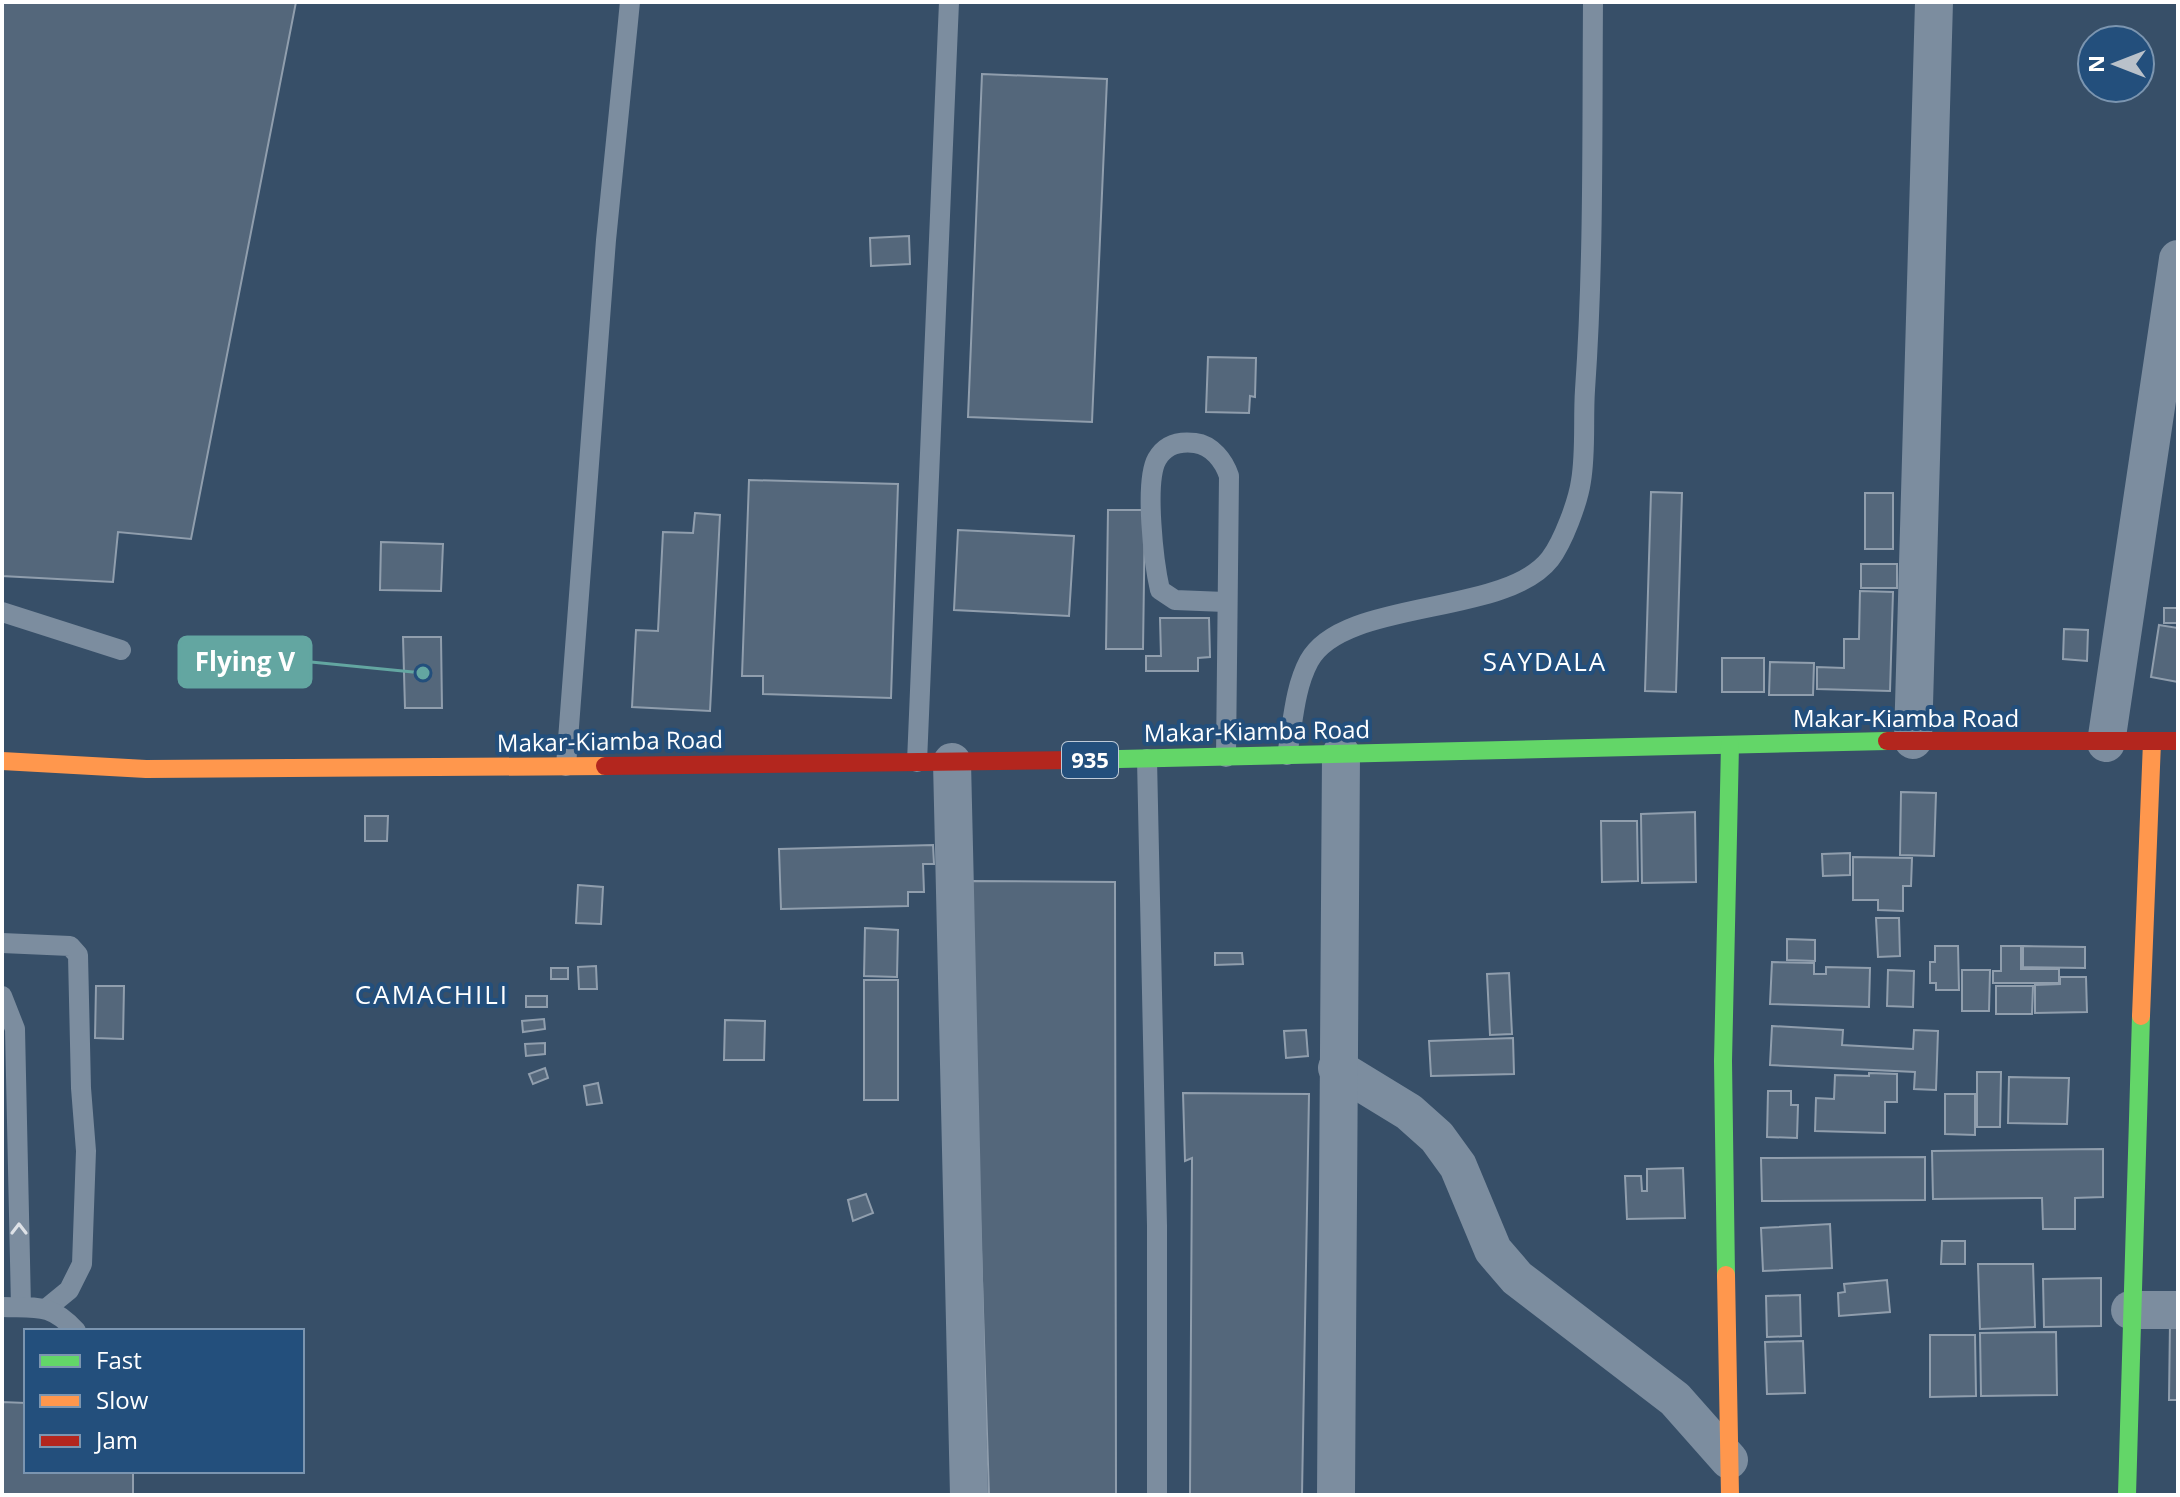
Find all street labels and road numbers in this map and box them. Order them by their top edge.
street label: Makar-Kiamba Road [1793,701,2019,734]
street label: Makar-Kiamba Road [1144,712,1370,749]
street label: Makar-Kiamba Road [497,722,723,759]
road number: 935 [1062,742,1118,778]

